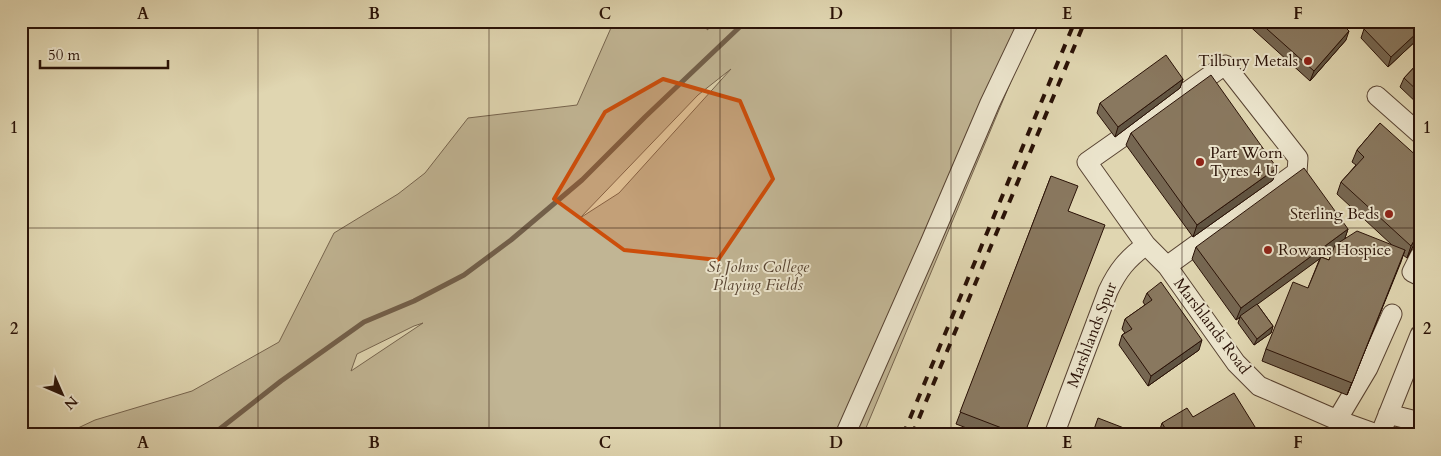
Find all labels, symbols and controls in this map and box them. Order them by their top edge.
text: A [137,3,149,25]
text: B [368,3,380,25]
text: C [599,3,611,25]
text: D [829,3,843,25]
text: E [1062,3,1072,25]
text: F [1293,3,1303,25]
scale bar [40,38,168,70]
text: 50 m [48,45,80,65]
place label: Tilbury Metals [1198,50,1298,72]
marker: Tilbury Metals [1302,55,1314,67]
text: 1 [10,117,18,139]
text: 1 [1423,117,1431,139]
place label: Part Worn Tyres 4 U [1210,142,1283,182]
marker: Part Worn Tyres 4 U [1194,156,1206,168]
place label: Sterling Beds [1290,203,1379,225]
marker: Sterling Beds [1383,208,1395,220]
place label: Rowans Hospice [1278,239,1391,261]
marker: Rowans Hospice [1262,244,1274,256]
park label: St Johns College Playing Fields [707,256,810,296]
street label: Marshlands Road [1169,273,1256,379]
street label: Marshlands Spur [1062,279,1122,391]
text: 2 [10,318,18,340]
text: 2 [1423,318,1431,340]
north arrow [38,368,88,418]
text: N [60,392,82,414]
text: A [137,432,149,454]
text: B [368,432,380,454]
text: C [599,432,611,454]
text: D [829,432,843,454]
text: E [1062,432,1072,454]
text: F [1293,432,1303,454]

